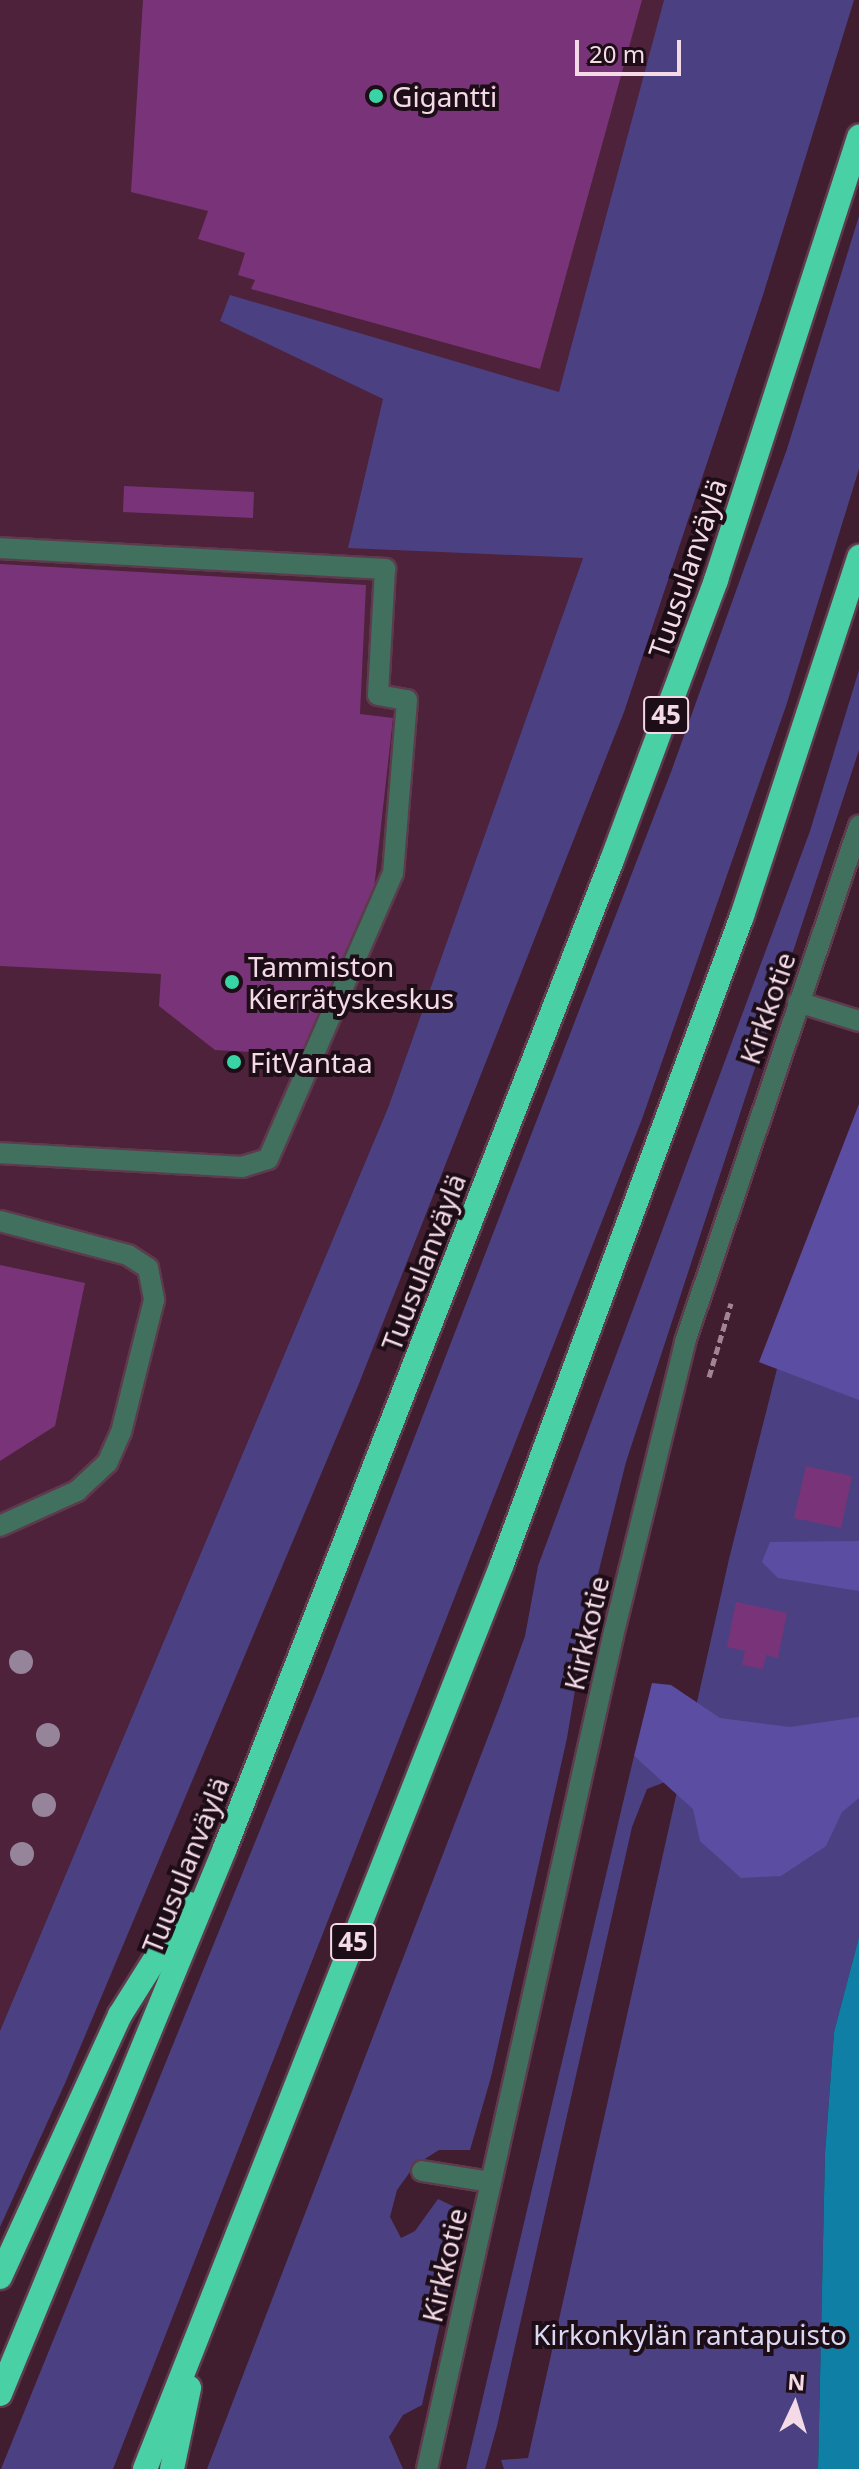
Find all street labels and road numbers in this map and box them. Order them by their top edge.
street label: Tuusulanväylä [641,474,733,662]
road number: 45 [642,693,690,737]
street label: Kirkkotie [732,948,802,1068]
street label: Tuusulanväylä [374,1169,472,1355]
street label: Kirkkotie [557,1573,615,1693]
street label: Tuusulanväylä [134,1772,236,1958]
road number: 45 [329,1920,377,1964]
street label: Kirkkotie [415,2205,473,2325]

